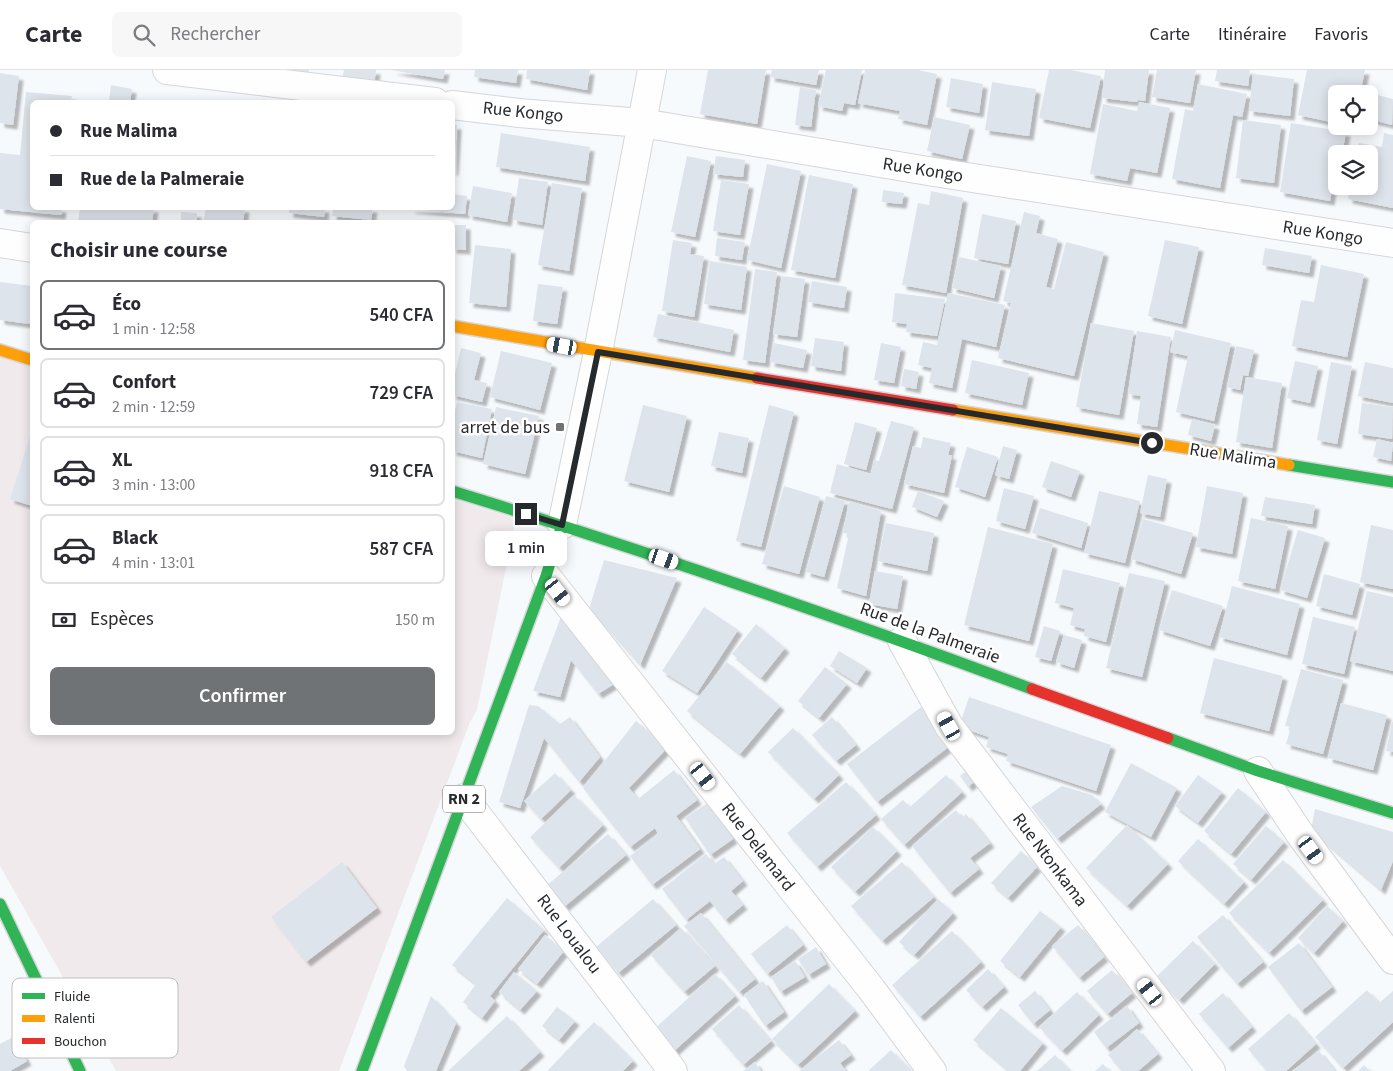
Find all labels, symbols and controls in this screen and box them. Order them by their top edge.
search box [112,12,462,57]
text: Carte [25,17,82,52]
icon: search [130,21,158,49]
text: Rechercher [170,21,260,48]
text: Carte [1150,22,1190,47]
text: Itinéraire [1218,22,1286,47]
text: Favoris [1314,22,1368,47]
map controls [1328,85,1378,195]
button: locate [1328,85,1378,135]
street label: Rue Kongo [481,95,565,129]
text: Rue Malima [80,118,178,145]
button: layers [1328,145,1378,195]
street label: Rue Kongo [881,151,965,189]
text: Rue de la Palmeraie [80,166,244,193]
street label: Rue Kongo [1281,214,1365,252]
text: Choisir une course [50,234,228,266]
text: Éco [112,291,141,318]
icon: car [52,293,97,338]
text: 540 CFA [369,302,433,329]
text: 1 min · 12:58 [112,318,195,340]
car [545,336,578,356]
text: Confort [112,369,176,396]
icon: car [52,371,97,416]
text: 729 CFA [369,380,433,407]
text: 2 min · 12:59 [112,396,195,418]
place label: arret de bus [460,415,550,440]
marker: arret de bus [554,421,566,433]
route start [1141,432,1163,454]
street label: Rue Malima [1188,437,1278,475]
text: XL [112,447,133,474]
icon: car [52,449,97,494]
text: 918 CFA [369,458,433,485]
text: 3 min · 13:00 [112,474,195,496]
route end [515,503,537,525]
text: Black [112,525,158,552]
icon: car [52,527,97,572]
callout: 1 min [485,532,567,566]
text: 587 CFA [369,536,433,563]
text: 1 min [507,537,545,559]
car [647,547,680,571]
text: 4 min · 13:01 [112,552,195,574]
car [542,576,573,608]
street label: Rue de la Palmeraie [856,596,1004,670]
icon: cash [50,606,78,634]
text: Espèces [90,606,154,633]
text: 150 m [395,609,435,631]
button: Confirmer [50,667,435,725]
car [935,709,962,743]
car [687,760,718,792]
road number: RN 2 [443,786,485,812]
street label: Rue Delamard [715,797,801,897]
street label: Rue Ntonkama [1006,808,1094,912]
car [1296,833,1325,867]
street label: Rue Loualou [531,889,607,979]
car [1134,976,1165,1008]
legend [12,978,178,1058]
text: Fluide [54,987,90,1007]
text: Ralenti [54,1009,95,1029]
text: Bouchon [54,1032,107,1052]

